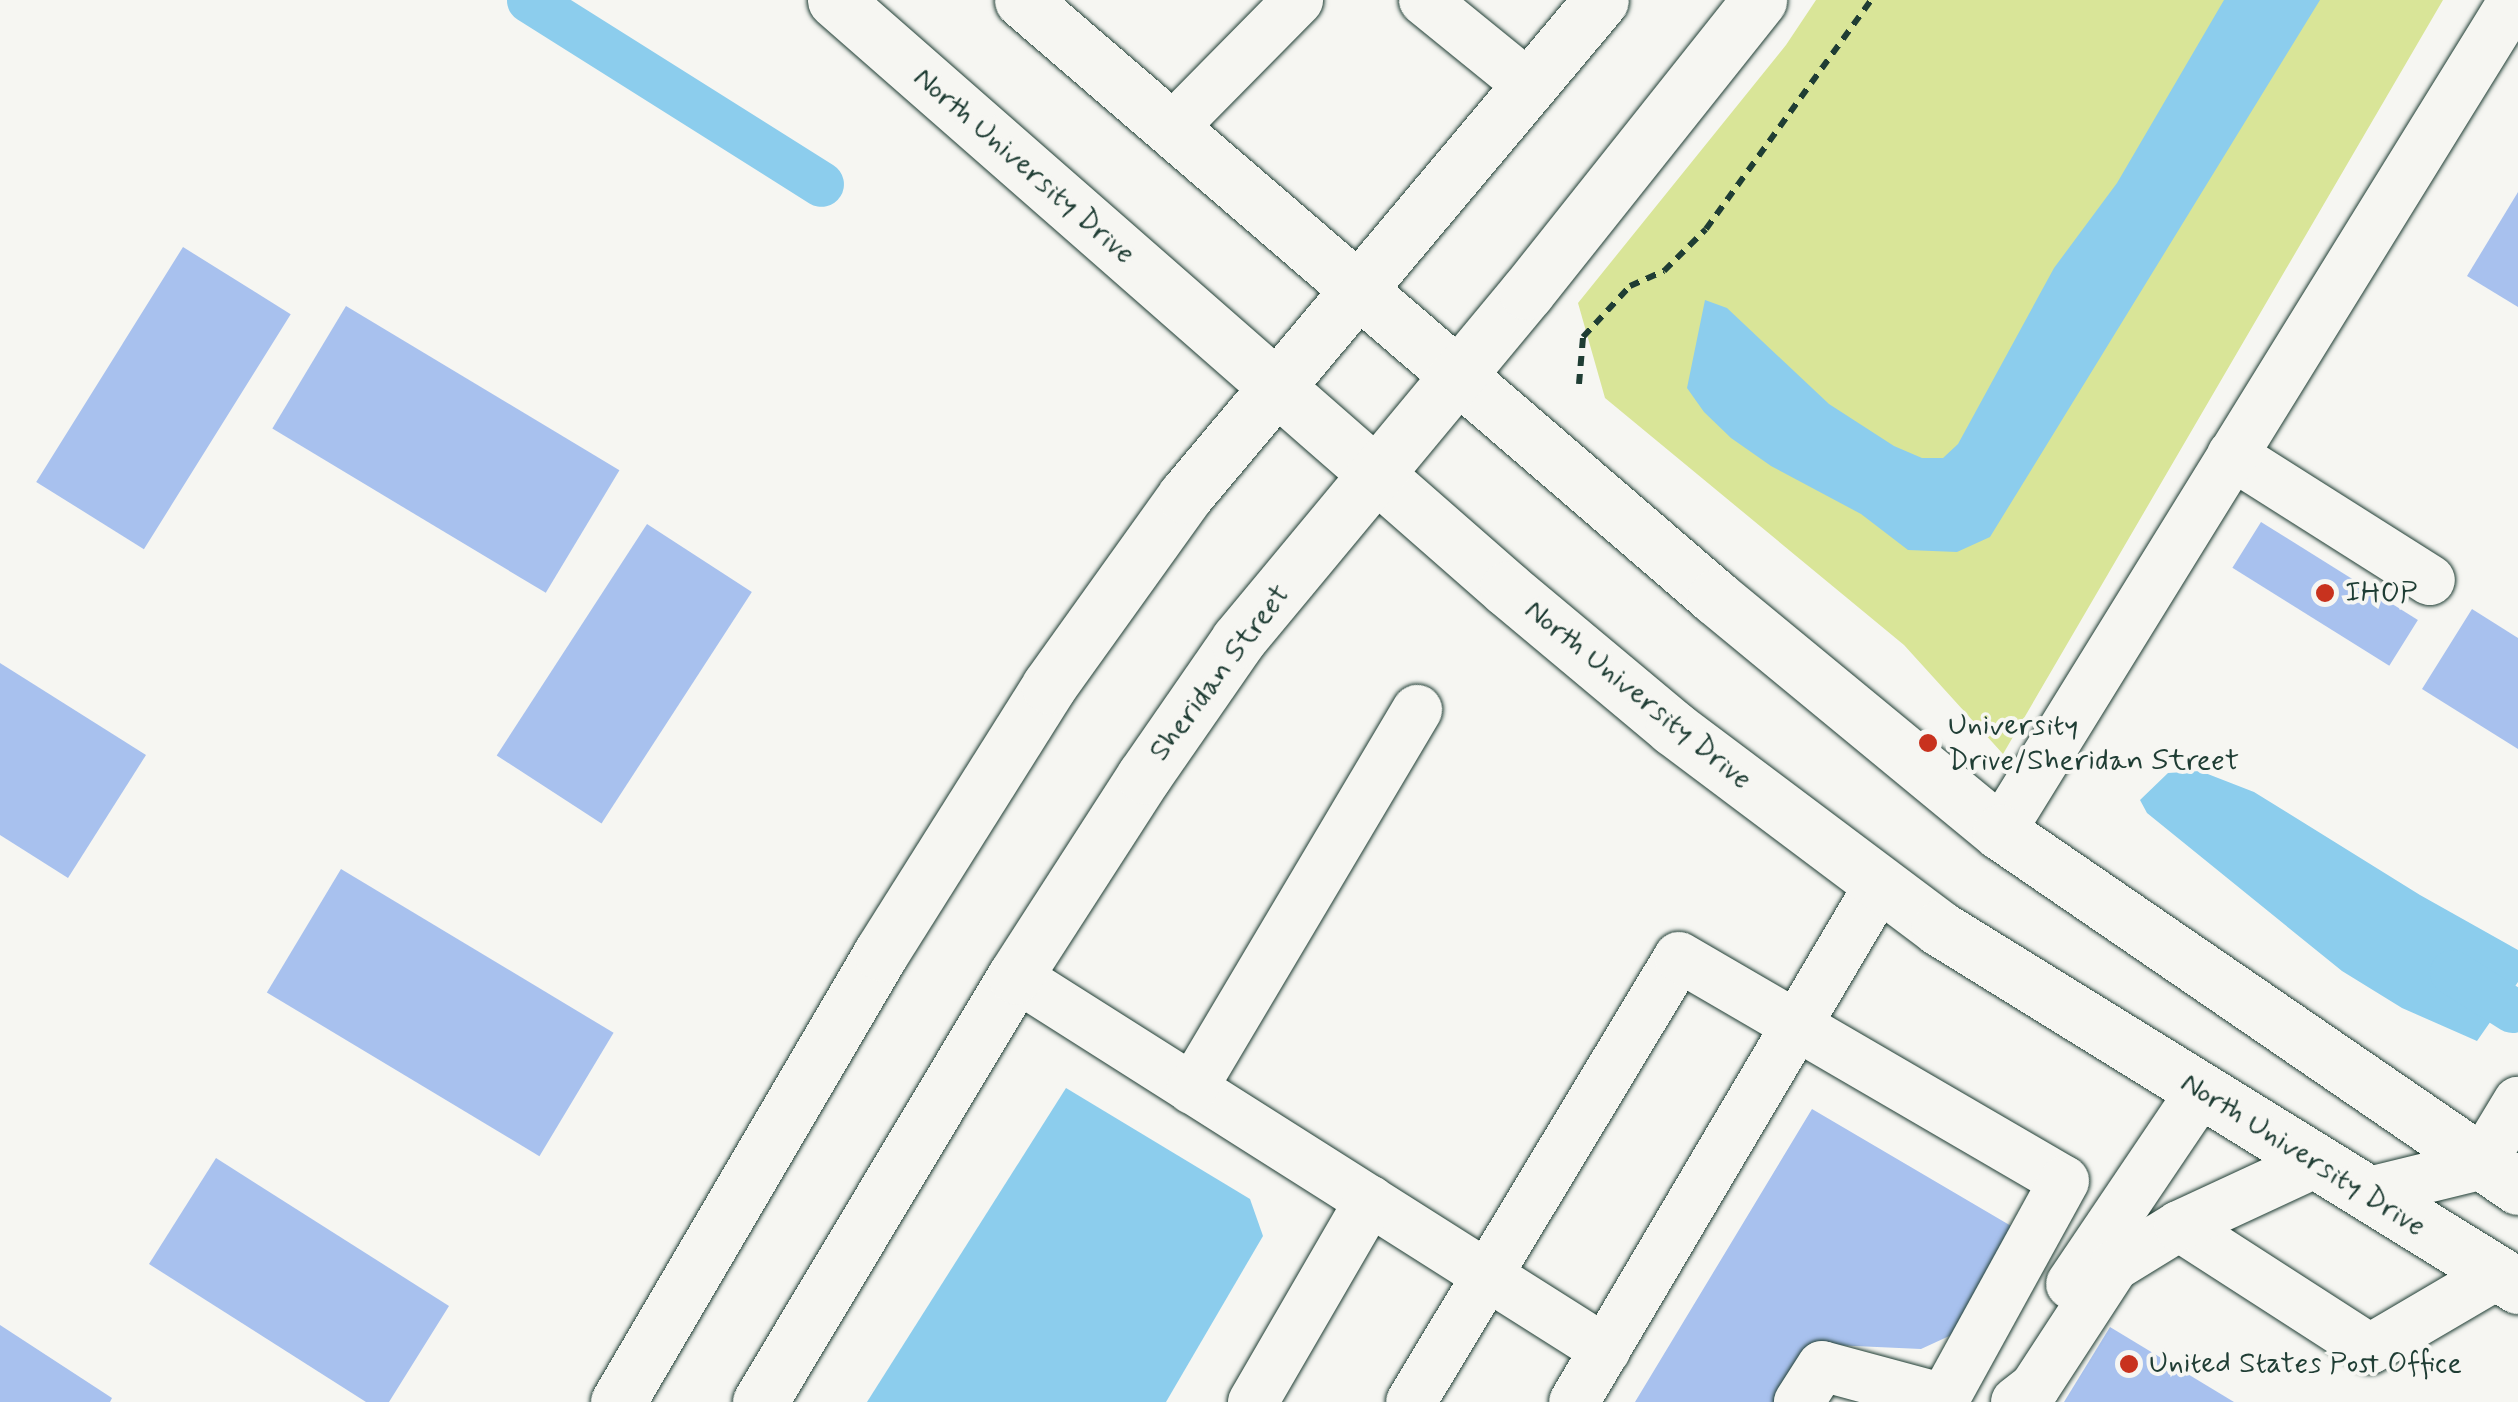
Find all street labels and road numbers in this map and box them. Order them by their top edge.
street label: North University Drive [906,60,1142,272]
street label: Sheridan Street [1142,578,1298,768]
street label: North University Drive [1517,592,1759,798]
street label: North University Drive [2174,1065,2432,1245]

